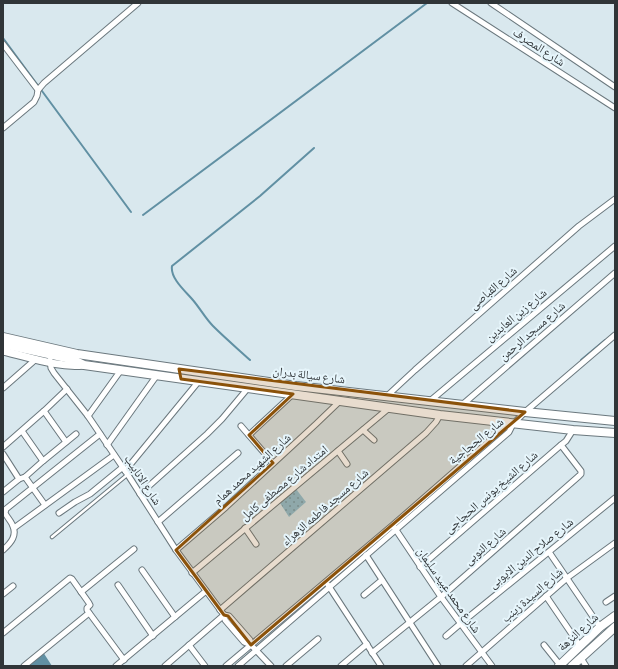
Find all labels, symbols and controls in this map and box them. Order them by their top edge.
street label: شارع المصرف [510,25,568,70]
street label: شارع القباصى [466,263,520,313]
street label: شارع زين العابدين [483,285,550,345]
street label: شارع مسجد الرحمن [496,298,569,364]
street label: شارع سيالة بدران [272,364,346,387]
street label: شارع الحجاجية [446,415,507,468]
street label: شارع الشهيد محمد همام [210,430,294,508]
street label: امتداد شارع مصطفى كامل [237,442,331,524]
street label: شارع الشيخ يونس الحجاجى [442,448,541,537]
street label: شارع الانابيب [121,452,165,508]
street label: شارع مسجد فاطمه الزهراء [279,465,372,549]
street label: شارع صلاح الدين الايوبى [486,515,577,592]
street label: شارع النوبى [461,524,509,569]
street label: شارع محمد عبيد سليمان [413,544,484,636]
street label: شارع السيدة زينب [499,565,566,626]
street label: شارع النزهة [555,610,602,655]

